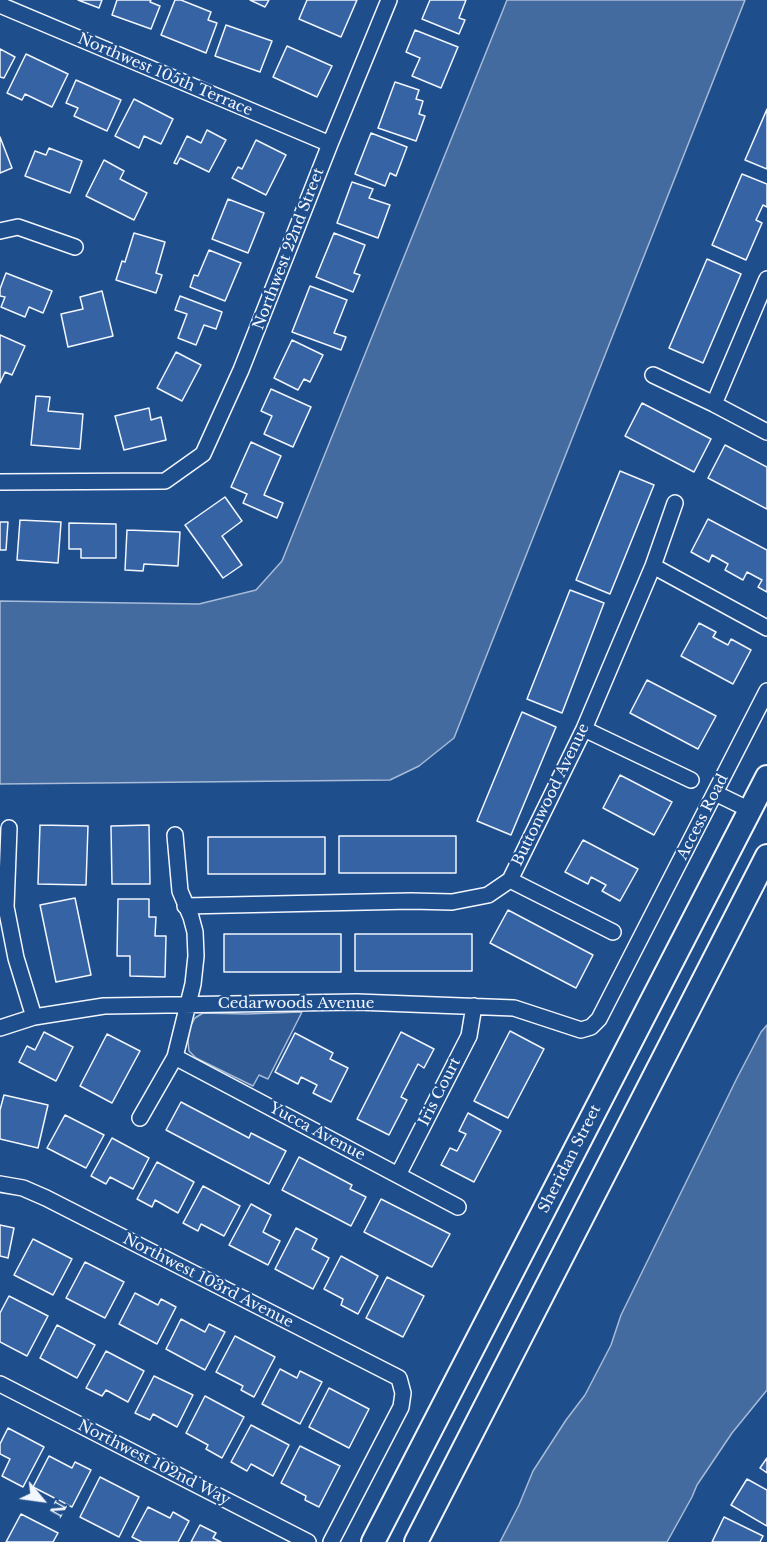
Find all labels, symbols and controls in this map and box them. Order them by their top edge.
street label: Northwest 105th Terrace [75,30,255,120]
street label: Northwest 22nd Street [250,165,328,333]
street label: Buttonwood Avenue [509,721,593,869]
street label: Access Road [674,771,732,863]
street label: Cedarwoods Avenue [218,995,374,1013]
street label: Iris Court [415,1055,465,1129]
street label: Yucca Avenue [266,1099,368,1165]
street label: Sheridan Street [535,1102,605,1216]
street label: Northwest 103rd Avenue [120,1230,296,1332]
street label: Northwest 102nd Way [75,1417,233,1509]
north arrow [12,1470,72,1530]
text: N [45,1497,70,1520]

